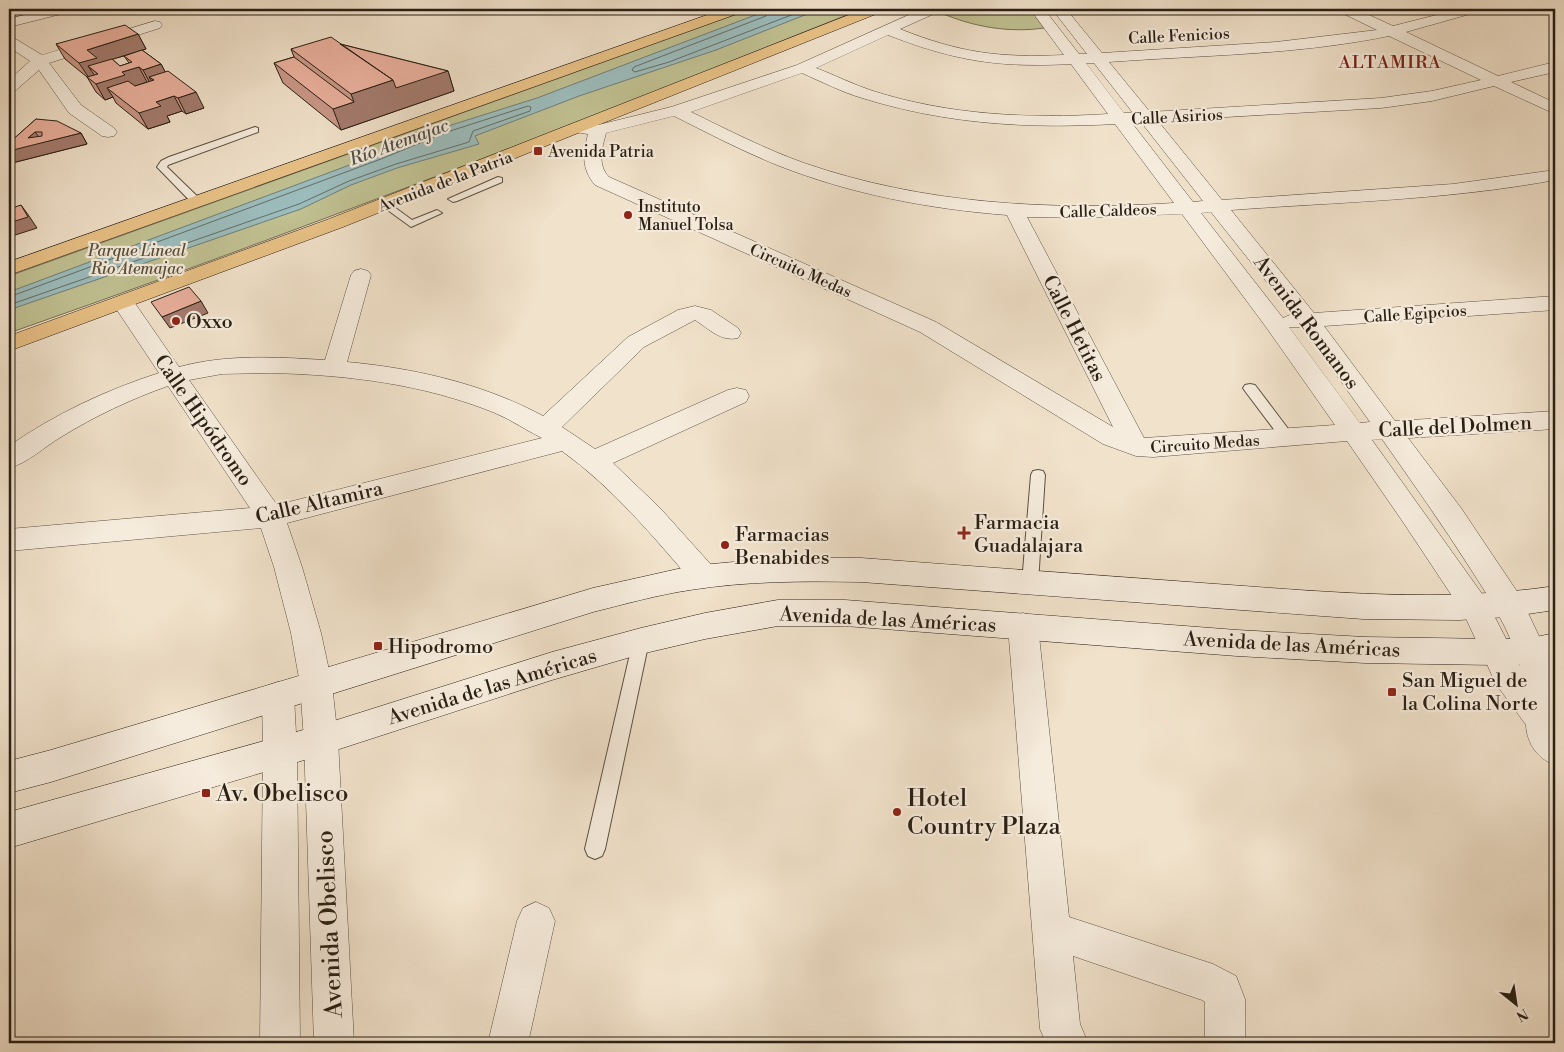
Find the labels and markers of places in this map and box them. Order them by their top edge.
place label: Avenida Patria [547,142,655,162]
marker: Avenida Patria [532,145,544,157]
place label: Instituto Manuel Tolsa [638,197,735,235]
marker: Instituto Manuel Tolsa [622,209,634,221]
place label: Oxxo [186,310,233,335]
marker: Oxxo [170,315,182,327]
place label: Farmacia Guadalajara [974,511,1084,559]
place label: Farmacias Benabides [734,523,829,571]
marker: Farmacia Guadalajara [958,527,970,539]
marker: Farmacias Benabides [719,539,731,551]
place label: Hipodromo [388,635,493,660]
marker: Hipodromo [372,640,384,652]
place label: San Miguel de la Colina Norte [1402,669,1538,717]
marker: San Miguel de la Colina Norte [1386,686,1398,698]
place label: Av. Obelisco [215,779,348,809]
place label: Hotel Country Plaza [907,784,1061,842]
marker: Av. Obelisco [200,787,212,799]
marker: Hotel Country Plaza [891,806,903,818]

